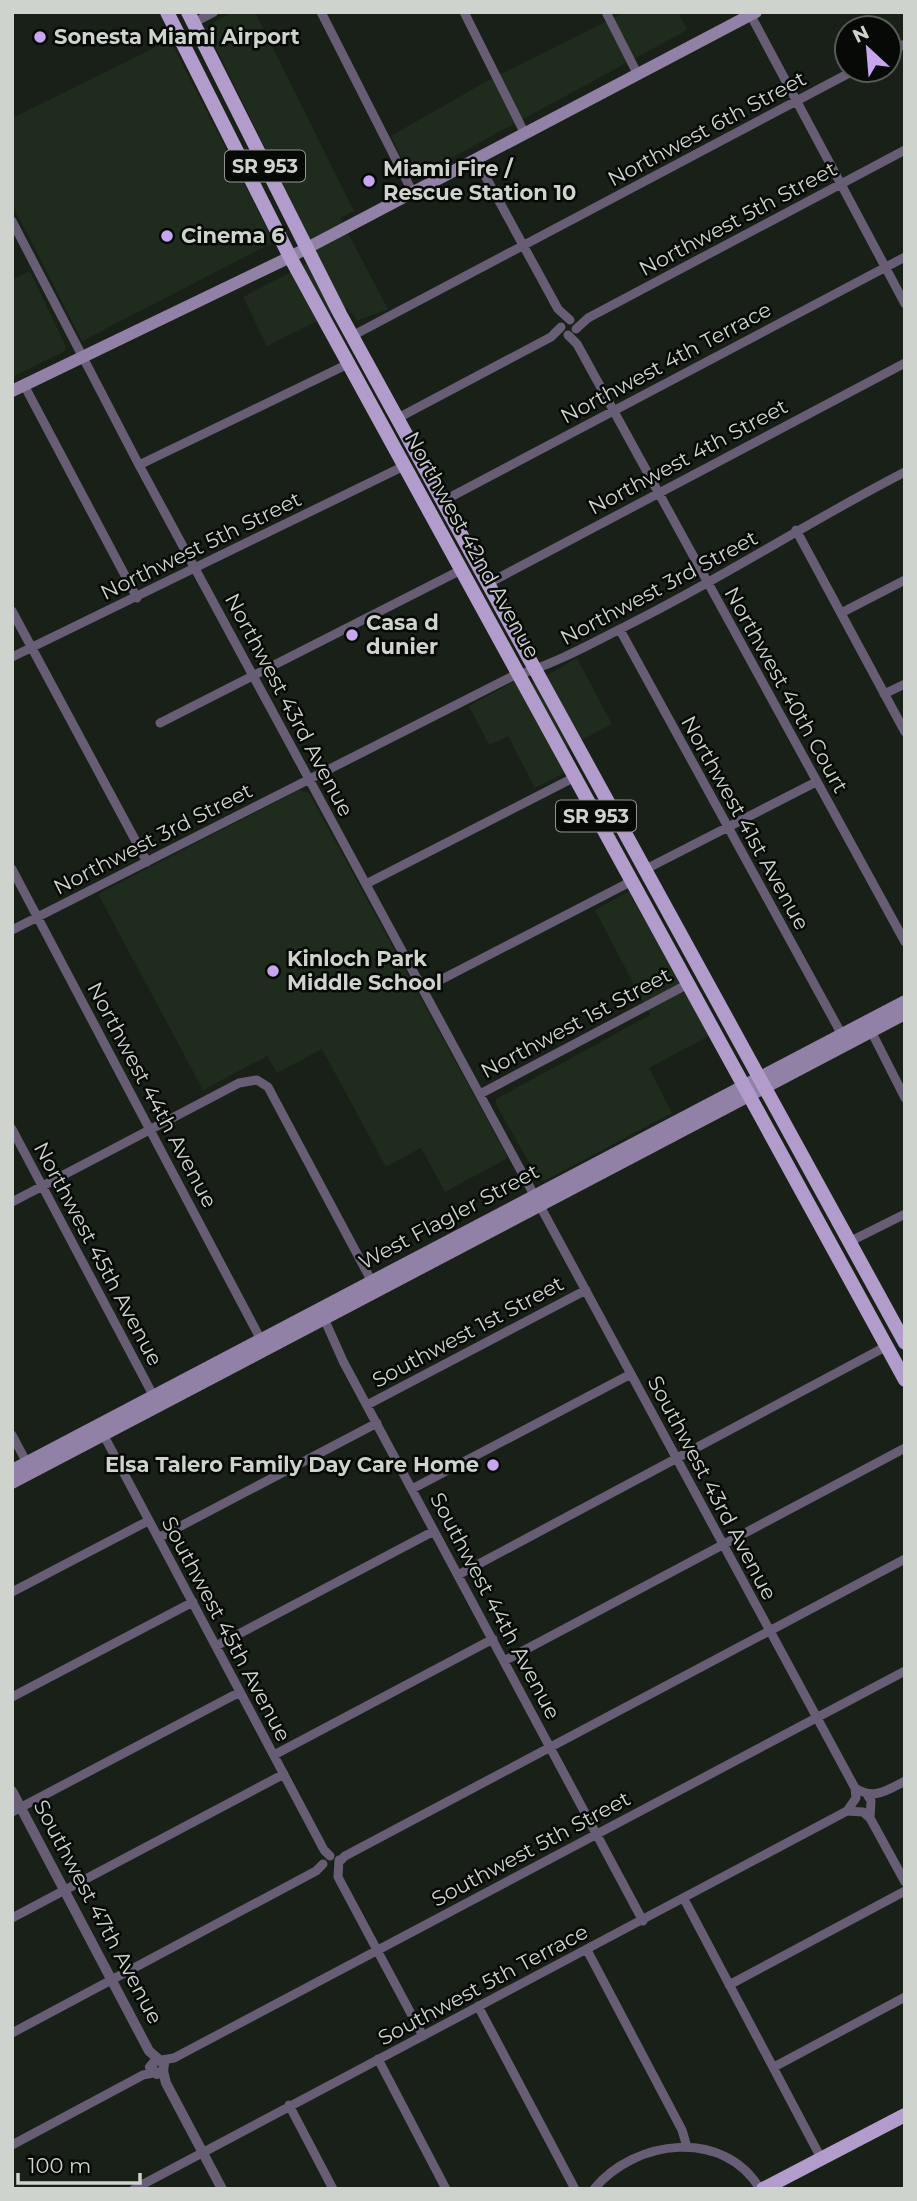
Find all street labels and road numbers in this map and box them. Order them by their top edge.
street label: Northwest 6th Street [603,66,810,191]
road number: SR 953 [225,150,305,182]
street label: Northwest 5th Street [635,156,841,281]
street label: Northwest 4th Terrace [556,296,775,429]
street label: Northwest 4th Street [584,393,792,520]
street label: Northwest 42nd Avenue [400,427,545,663]
street label: Northwest 5th Street [96,486,305,605]
street label: Northwest 3rd Street [556,525,762,650]
street label: Northwest 40th Court [719,582,854,797]
street label: Northwest 43rd Avenue [220,589,359,821]
street label: Northwest 41st Avenue [676,711,815,934]
street label: Northwest 3rd Street [49,778,256,900]
road number: SR 953 [556,800,636,832]
street label: Northwest 1st Street [476,962,675,1083]
street label: Northwest 44th Avenue [82,978,223,1212]
street label: Northwest 45th Avenue [29,1138,168,1370]
street label: West Flagler Street [354,1158,543,1275]
street label: Southwest 1st Street [368,1270,568,1393]
street label: Southwest 43rd Avenue [643,1371,782,1604]
street label: Southwest 44th Avenue [425,1488,566,1723]
street label: Southwest 45th Avenue [156,1512,296,1745]
street label: Southwest 5th Street [427,1786,634,1912]
street label: Southwest 47th Avenue [29,1795,168,2028]
street label: Southwest 5th Terrace [374,1919,592,2051]

